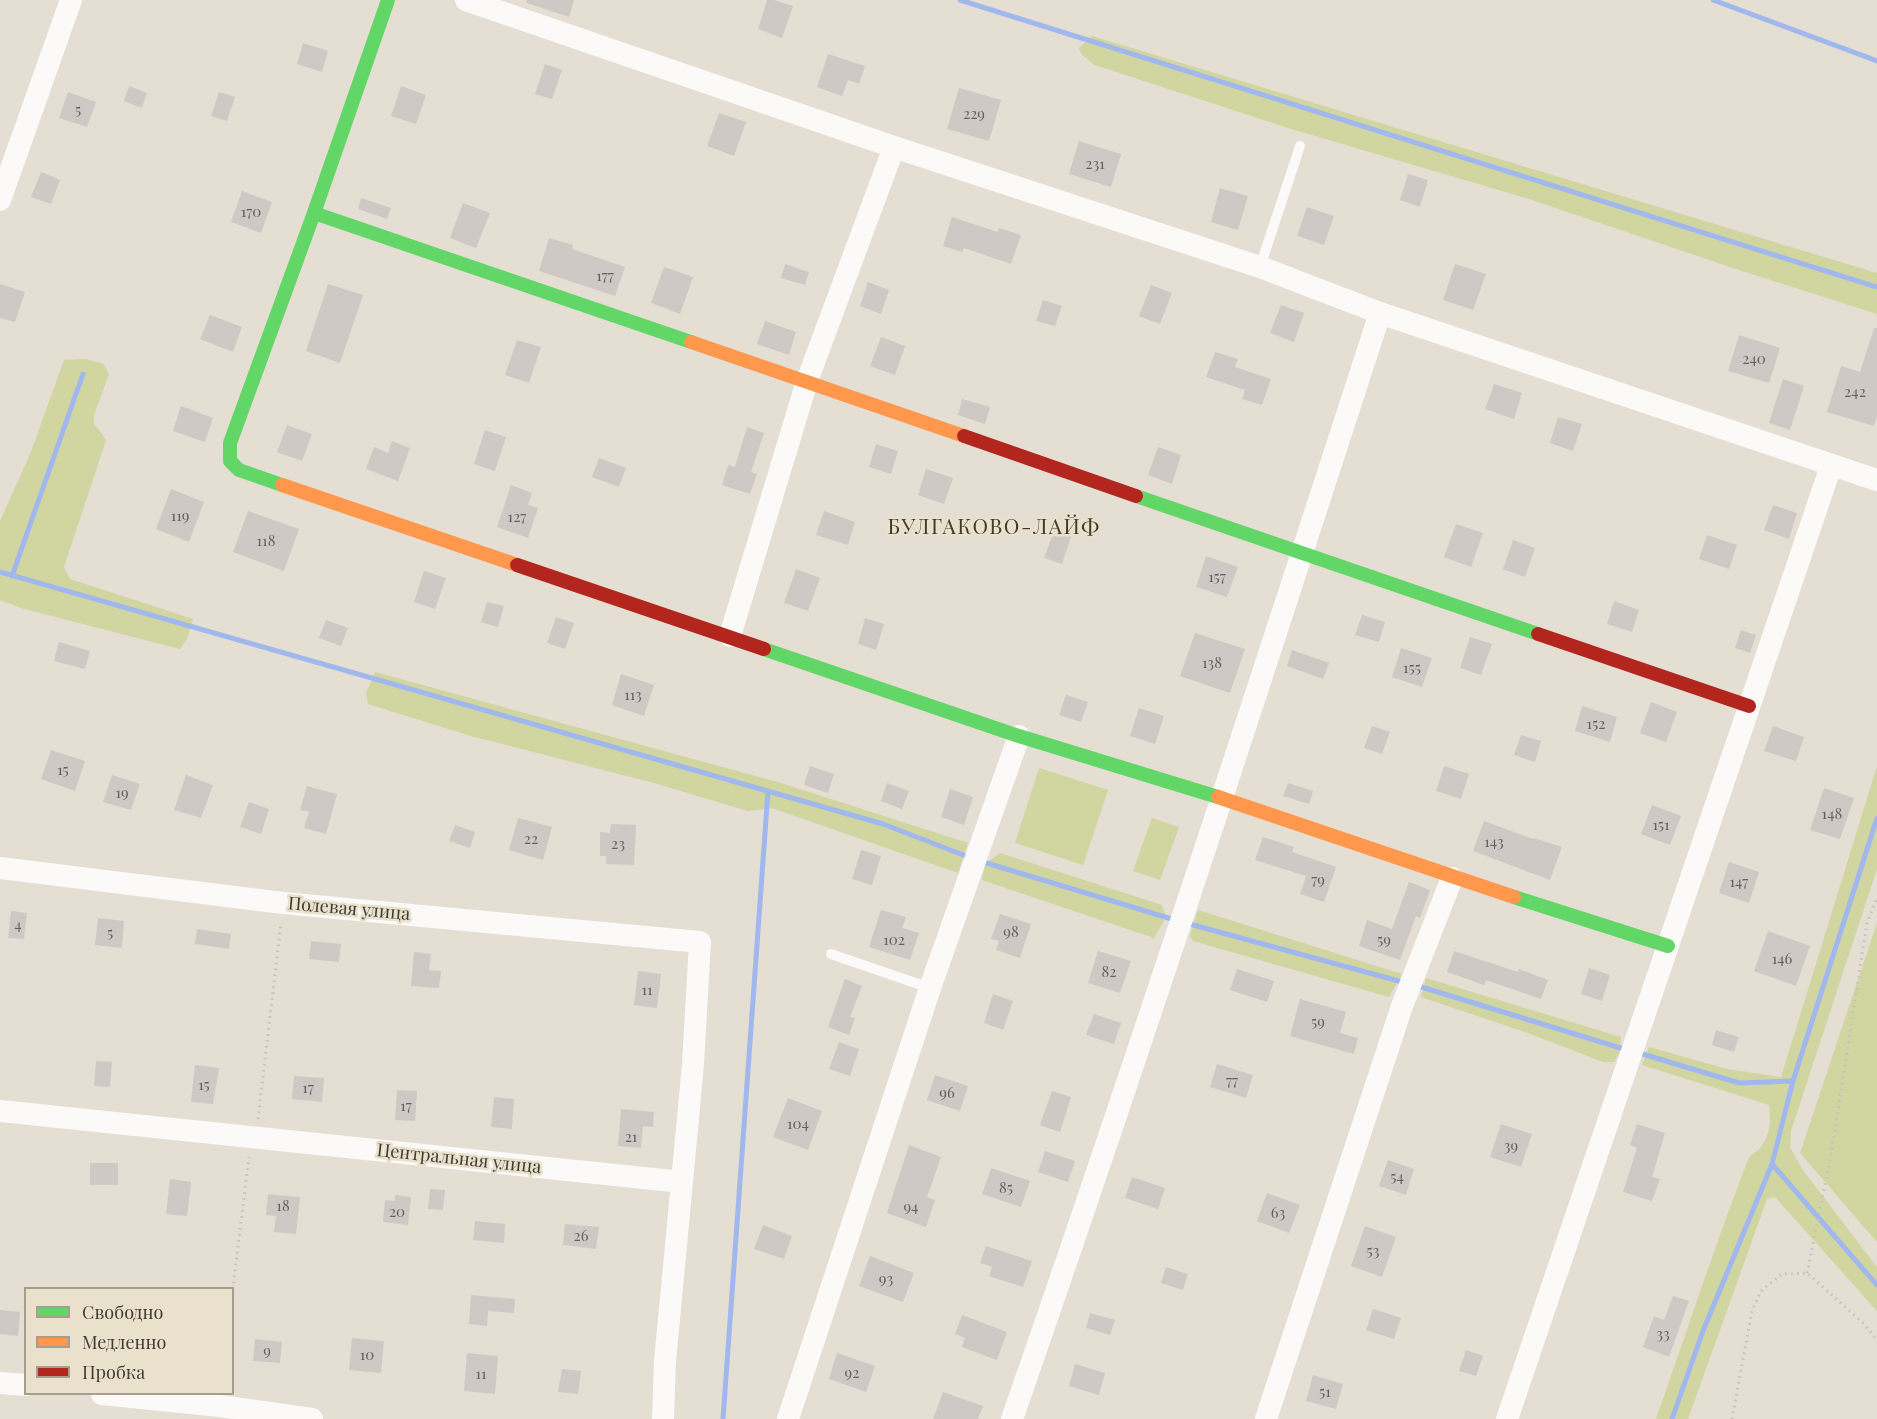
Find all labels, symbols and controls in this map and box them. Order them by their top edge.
house number: 5 [75,101,81,119]
house number: 229 [963,105,985,123]
house number: 231 [1085,155,1105,173]
house number: 170 [241,203,261,221]
house number: 177 [596,267,614,285]
house number: 240 [1742,350,1766,368]
house number: 242 [1844,383,1866,401]
house number: 119 [171,507,189,525]
house number: 127 [508,508,526,526]
district label: БУЛГАКОВО-ЛАЙФ [887,514,1101,540]
house number: 118 [257,532,275,550]
house number: 157 [1208,568,1226,586]
house number: 138 [1202,654,1222,672]
house number: 155 [1403,659,1421,677]
house number: 113 [624,686,642,704]
house number: 152 [1587,715,1605,733]
house number: 15 [57,761,69,779]
house number: 19 [115,784,129,802]
house number: 148 [1822,805,1842,823]
house number: 151 [1652,816,1670,834]
house number: 22 [524,830,538,848]
house number: 143 [1484,833,1504,851]
house number: 23 [611,835,625,853]
house number: 79 [1311,871,1325,889]
house number: 147 [1730,873,1748,891]
street label: Полевая улица [287,893,411,925]
house number: 4 [14,916,22,934]
house number: 98 [1003,923,1019,941]
house number: 5 [107,924,113,942]
house number: 102 [883,931,905,949]
house number: 59 [1377,931,1391,949]
house number: 146 [1772,950,1792,968]
house number: 82 [1102,963,1116,981]
house number: 11 [641,981,653,999]
house number: 59 [1311,1013,1325,1031]
house number: 77 [1226,1072,1238,1090]
house number: 15 [198,1076,210,1094]
house number: 17 [302,1079,314,1097]
house number: 96 [939,1084,955,1102]
house number: 17 [400,1097,412,1115]
house number: 104 [787,1115,809,1133]
house number: 21 [625,1128,637,1146]
house number: 39 [1504,1137,1518,1155]
street label: Центральная улица [376,1140,542,1178]
house number: 54 [1390,1168,1404,1186]
house number: 85 [999,1179,1013,1197]
house number: 18 [276,1197,290,1215]
house number: 94 [903,1198,919,1216]
house number: 20 [389,1203,405,1221]
house number: 63 [1271,1204,1285,1222]
house number: 26 [574,1227,588,1245]
house number: 53 [1367,1242,1379,1260]
house number: 93 [879,1270,893,1288]
legend [24,1287,234,1395]
text: Свободно [82,1300,163,1324]
house number: 33 [1656,1325,1670,1343]
text: Медленно [82,1330,166,1354]
house number: 9 [263,1342,271,1360]
house number: 10 [360,1346,374,1364]
text: Пробка [82,1360,145,1384]
house number: 92 [845,1364,859,1382]
house number: 11 [475,1365,487,1383]
house number: 51 [1319,1383,1331,1401]

